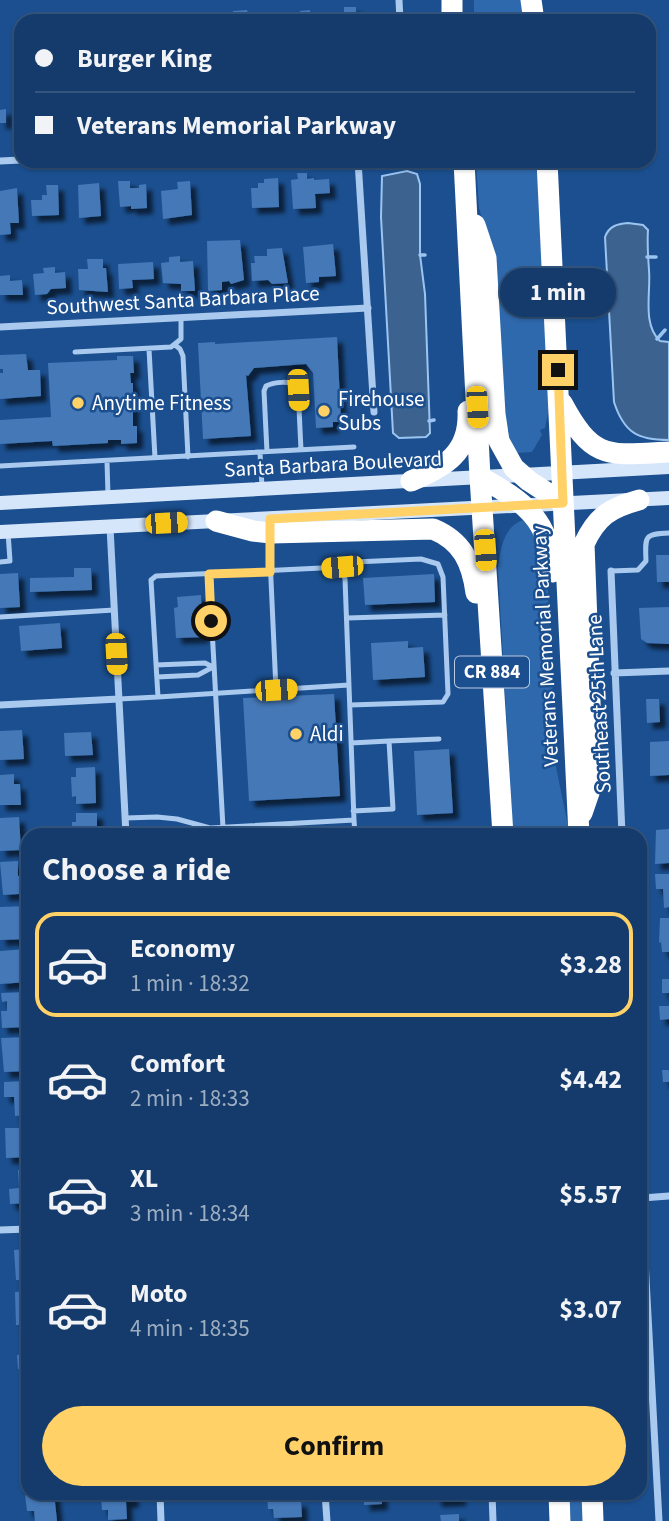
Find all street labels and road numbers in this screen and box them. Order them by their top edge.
street label: Southwest Santa Barbara Place [46,278,320,322]
street label: Santa Barbara Boulevard [223,443,443,485]
street label: Veterans Memorial Parkway [524,524,566,767]
street label: Southeast 25th Lane [579,614,619,794]
road number: CR 884 [455,656,529,688]

